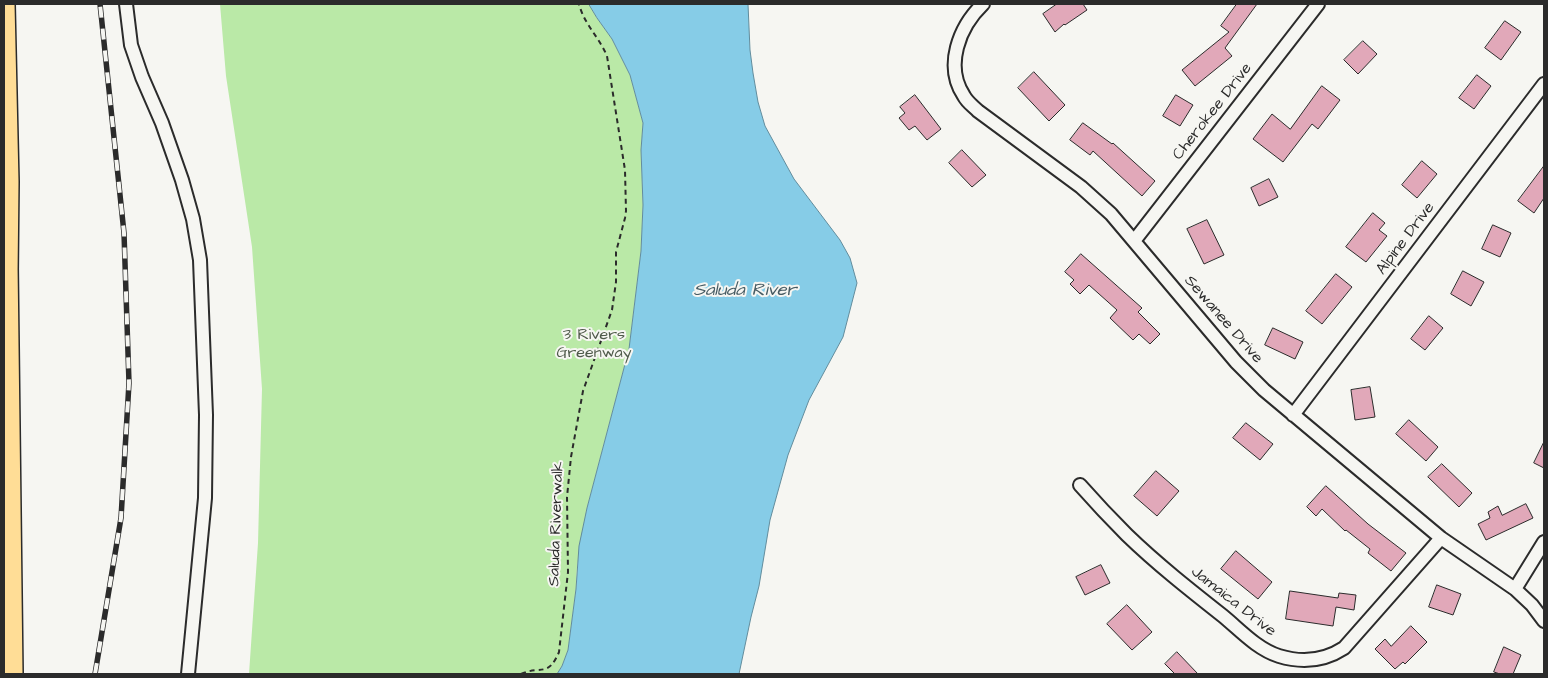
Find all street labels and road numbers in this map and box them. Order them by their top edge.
street label: Cherokee Drive [1169,60,1257,164]
street label: Alpine Drive [1373,199,1439,279]
street label: Sewanee Drive [1180,272,1266,368]
street label: Saluda Riverwalk [545,461,569,587]
street label: Jamaica Drive [1187,563,1279,641]

